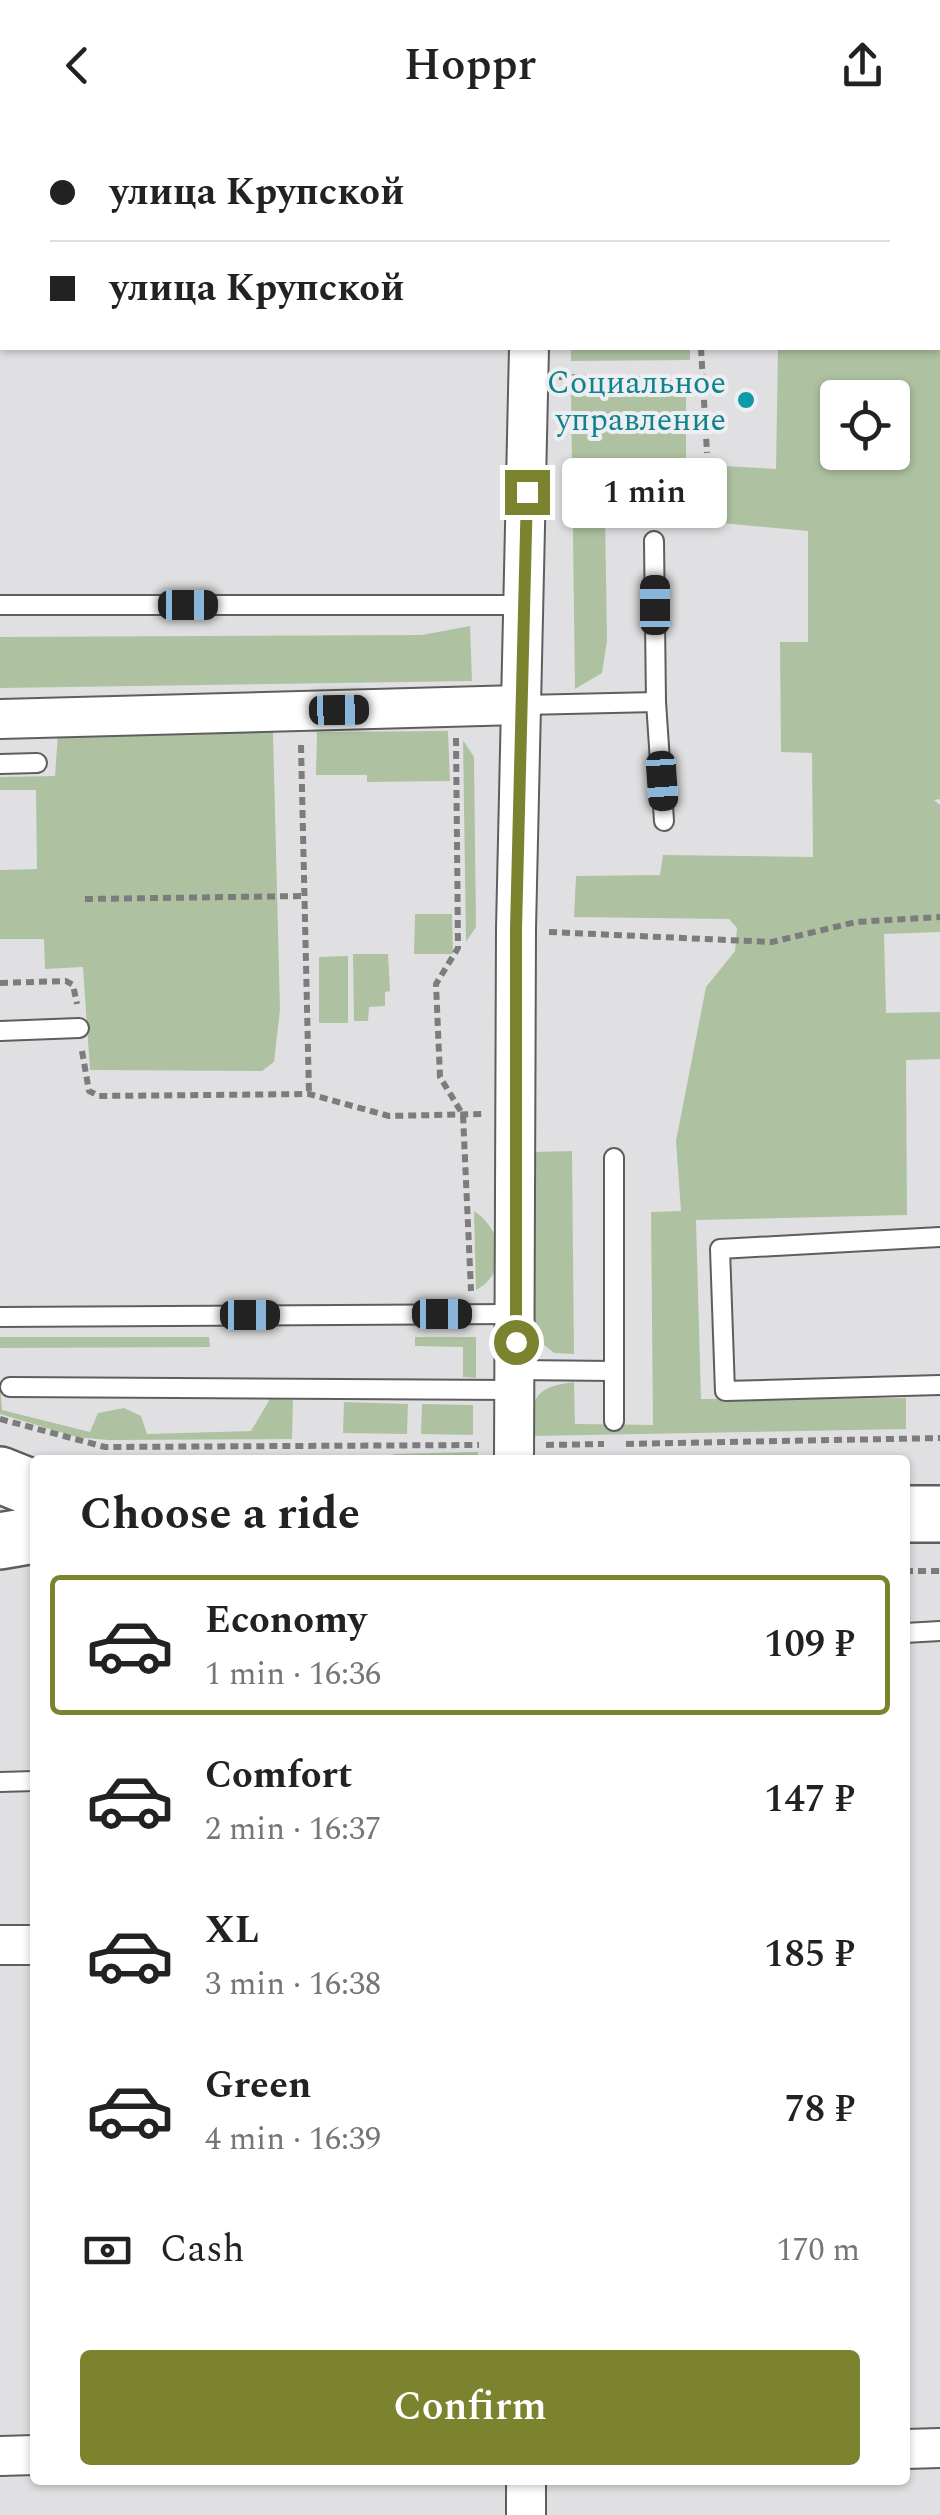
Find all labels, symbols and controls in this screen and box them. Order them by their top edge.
text: Hoppr [404,31,536,100]
icon: back [50,38,105,93]
icon: share [835,38,890,93]
text: улица Крупской [110,164,404,222]
text: улица Крупской [110,260,404,318]
place label: Социальное управление [547,359,726,445]
map controls [820,380,910,470]
button: locate [820,380,910,470]
marker: Социальное управление [735,389,757,411]
callout: 1 min [562,457,727,527]
text: 1 min [603,468,686,517]
route end [505,470,550,515]
car [640,575,670,635]
car [158,590,218,620]
car [309,694,369,726]
car [645,750,679,812]
car [412,1299,472,1329]
car [220,1300,280,1330]
route start [494,1320,539,1365]
text: Choose a ride [80,1480,360,1549]
text: Economy [205,1592,366,1650]
icon: car [85,1600,175,1690]
text: 109 ₽ [764,1616,855,1674]
text: 1 min · 16:36 [205,1650,381,1699]
text: Comfort [205,1747,352,1805]
icon: car [85,1755,175,1845]
text: 147 ₽ [764,1771,855,1829]
text: 2 min · 16:37 [205,1805,381,1854]
text: XL [205,1902,259,1960]
icon: car [85,1910,175,2000]
text: 185 ₽ [764,1926,855,1984]
text: 3 min · 16:38 [205,1960,381,2009]
text: Green [205,2057,312,2115]
icon: car [85,2065,175,2155]
text: 78 ₽ [784,2081,855,2139]
text: 4 min · 16:39 [205,2115,381,2164]
text: Cash [160,2221,245,2279]
icon: cash [80,2223,135,2278]
text: 170 m [776,2226,860,2275]
button: Confirm [80,2350,860,2465]

